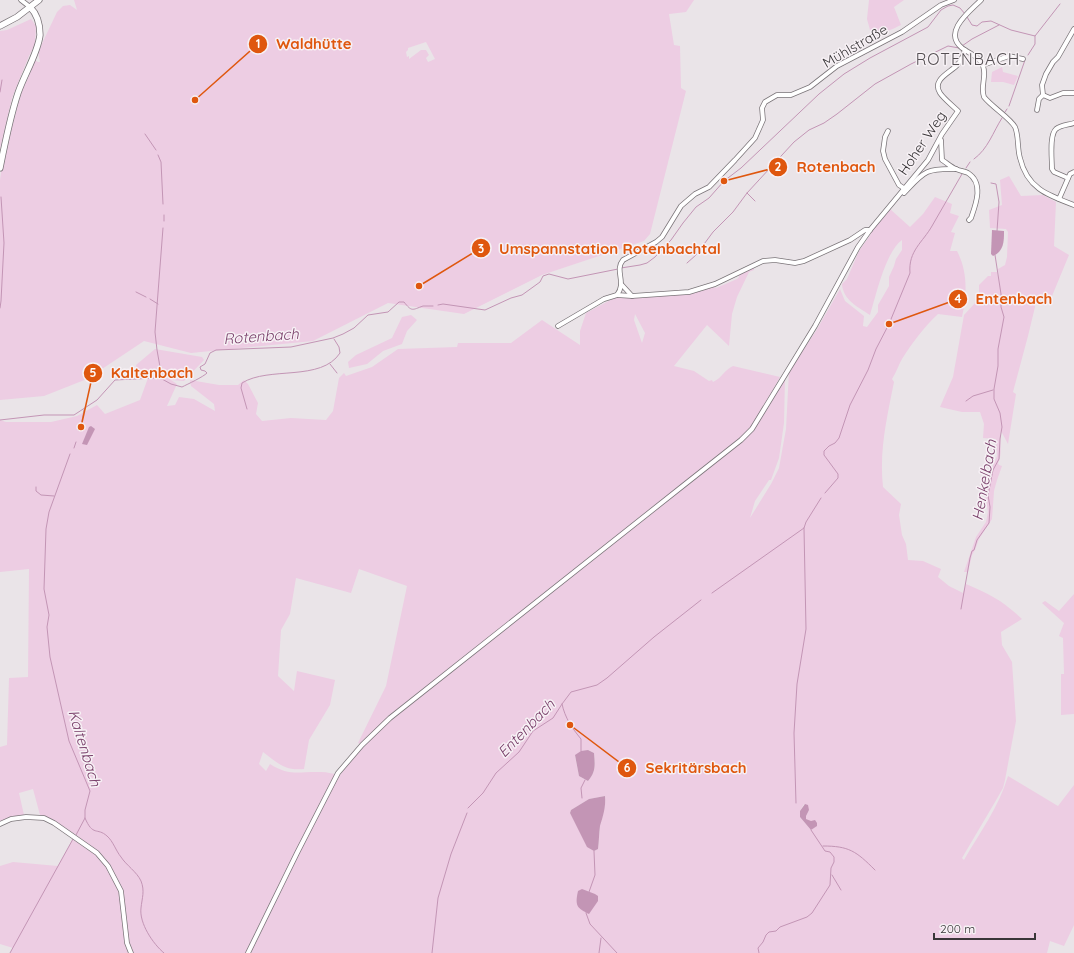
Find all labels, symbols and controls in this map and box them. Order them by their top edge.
street label: Mühlstraße [819,20,891,72]
callout: Waldhütte [248,31,360,58]
text: Waldhütte [276,34,352,53]
text: 1 [256,36,260,51]
district label: ROTENBACH [916,49,1020,69]
street label: Hoher Weg [894,108,950,178]
callout: Rotenbach [768,154,883,181]
text: Rotenbach [797,157,875,176]
text: 2 [775,159,782,174]
callout: Umspannstation Rotenbachtal [471,235,729,262]
text: Umspannstation Rotenbachtal [499,239,721,258]
text: 3 [478,241,484,256]
callout: Entenbach [948,285,1060,312]
text: Entenbach [976,289,1052,308]
text: 4 [954,291,962,306]
water label: Rotenbach [223,324,300,348]
callout: Kaltenbach [83,359,202,386]
text: Kaltenbach [111,363,193,382]
text: 5 [90,365,97,380]
water label: Henkelbach [968,437,1001,522]
water label: Entenbach [494,695,559,761]
water label: Kaltenbach [64,707,106,789]
callout: Sekritärsbach [617,755,754,782]
text: Sekritärsbach [645,758,747,777]
text: 6 [624,760,631,775]
scale bar [934,915,1035,941]
text: 200 m [940,921,975,936]

